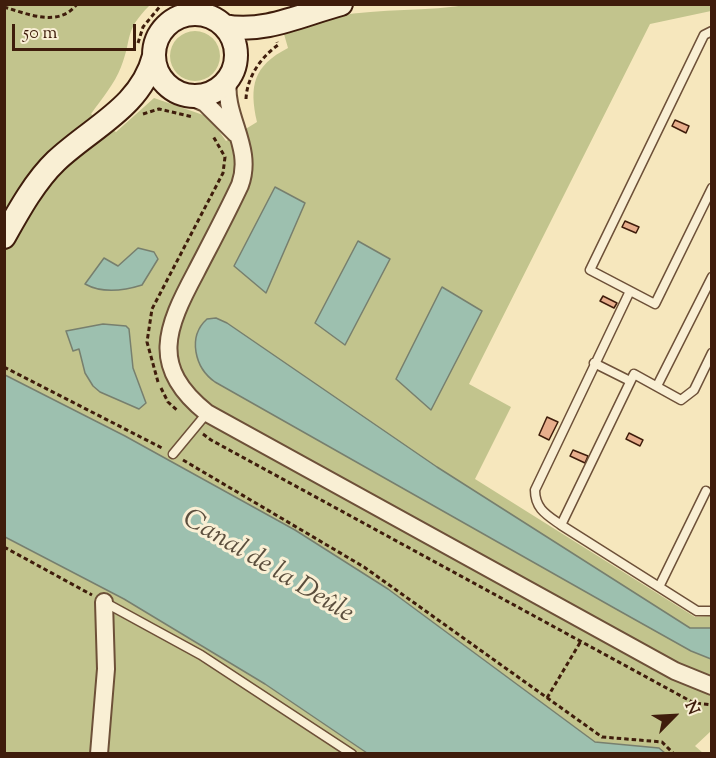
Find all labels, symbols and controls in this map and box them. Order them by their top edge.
scale bar [15,12,140,50]
text: 50 m [23,21,57,47]
water label: Canal de la Deûle [175,504,359,632]
north arrow [644,686,704,746]
text: N [678,698,704,719]

